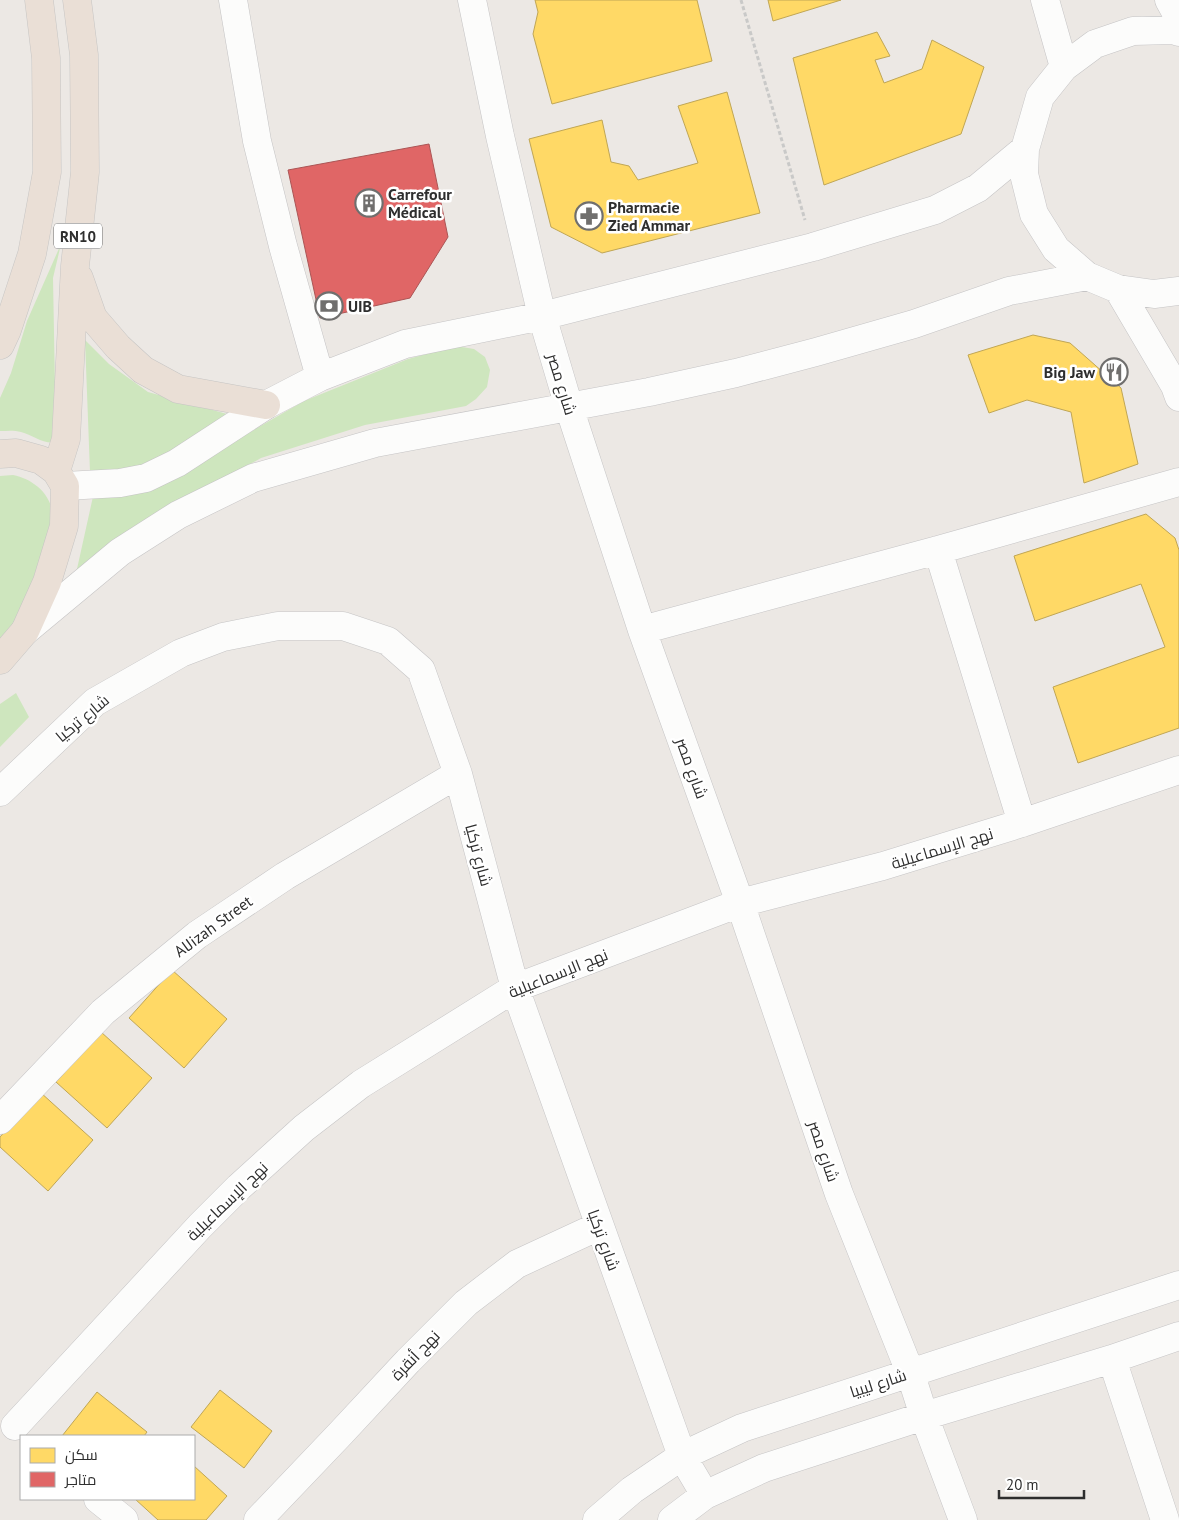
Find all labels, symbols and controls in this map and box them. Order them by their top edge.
place label: Carrefour Médical [388,184,452,222]
building icon: Carrefour Médical [354,188,384,218]
place label: Pharmacie Zied Ammar [608,197,690,235]
pharmacy icon: Pharmacie Zied Ammar [574,201,604,231]
road number: RN10 [54,224,102,248]
bank icon: UIB [314,291,344,321]
place label: UIB [348,296,372,316]
street label: شارع مصر [541,350,581,418]
restaurant icon: Big Jaw [1099,357,1129,387]
place label: Big Jaw [1044,362,1095,382]
street label: شارع تركيا [51,690,114,748]
street label: شارع مصر [670,734,712,802]
street label: شارع تركيا [459,822,497,889]
street label: نهج الإسماعيلية [889,823,996,875]
street label: AlJizah Street [170,891,257,961]
street label: نهج الإسماعيلية [505,944,611,1004]
street label: شارع مصر [802,1117,844,1185]
street label: نهج الإسماعيلية [182,1157,273,1246]
street label: شارع تركيا [582,1207,624,1274]
street label: نهج أنقرة [386,1326,445,1386]
street label: شارع ليبيا [847,1364,910,1403]
legend [20,1435,195,1500]
text: سكن [65,1445,98,1465]
scale bar [999,1468,1084,1500]
text: متاجر [64,1470,96,1489]
text: 20 m [1006,1475,1039,1494]

